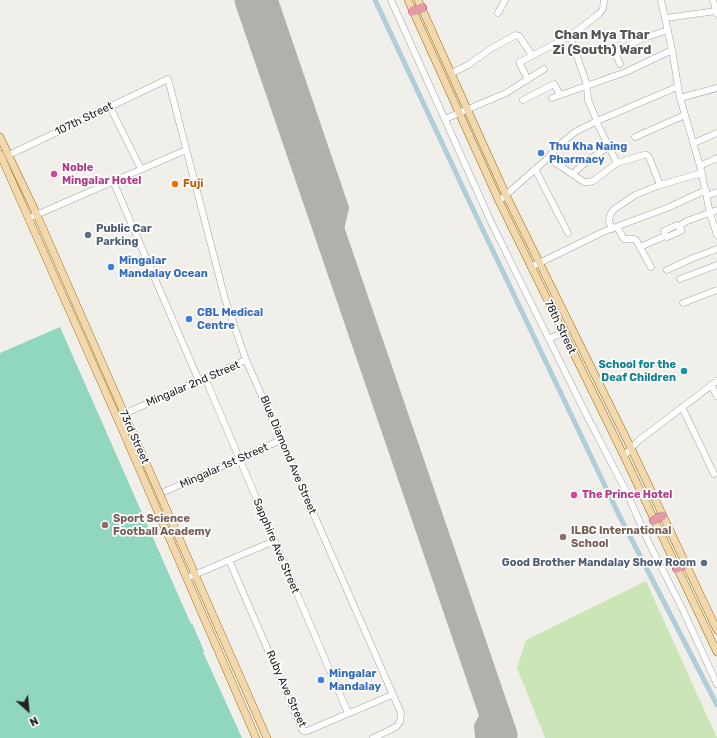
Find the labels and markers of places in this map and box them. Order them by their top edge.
place label: Thu Kha Naing Pharmacy [549,140,627,166]
marker: Thu Kha Naing Pharmacy [536,148,546,158]
place label: Noble Mingalar Hotel [62,161,141,187]
marker: Noble Mingalar Hotel [49,169,59,179]
place label: Fuji [183,177,203,191]
marker: Fuji [170,179,180,189]
place label: Public Car Parking [96,222,152,248]
marker: Public Car Parking [83,230,93,240]
place label: Mingalar Mandalay Ocean [119,254,208,280]
marker: Mingalar Mandalay Ocean [106,262,116,272]
place label: CBL Medical Centre [197,306,263,332]
marker: CBL Medical Centre [184,314,194,324]
place label: School for the Deaf Children [598,358,676,384]
marker: School for the Deaf Children [679,366,689,376]
place label: The Prince Hotel [582,488,673,502]
marker: The Prince Hotel [569,490,579,500]
place label: Sport Science Football Academy [113,512,211,538]
marker: Sport Science Football Academy [100,520,110,530]
place label: ILBC International School [571,524,671,550]
marker: ILBC International School [558,532,568,542]
place label: Good Brother Mandalay Show Room [502,556,696,570]
marker: Good Brother Mandalay Show Room [699,558,709,568]
place label: Mingalar Mandalay [329,667,381,693]
marker: Mingalar Mandalay [316,675,326,685]

